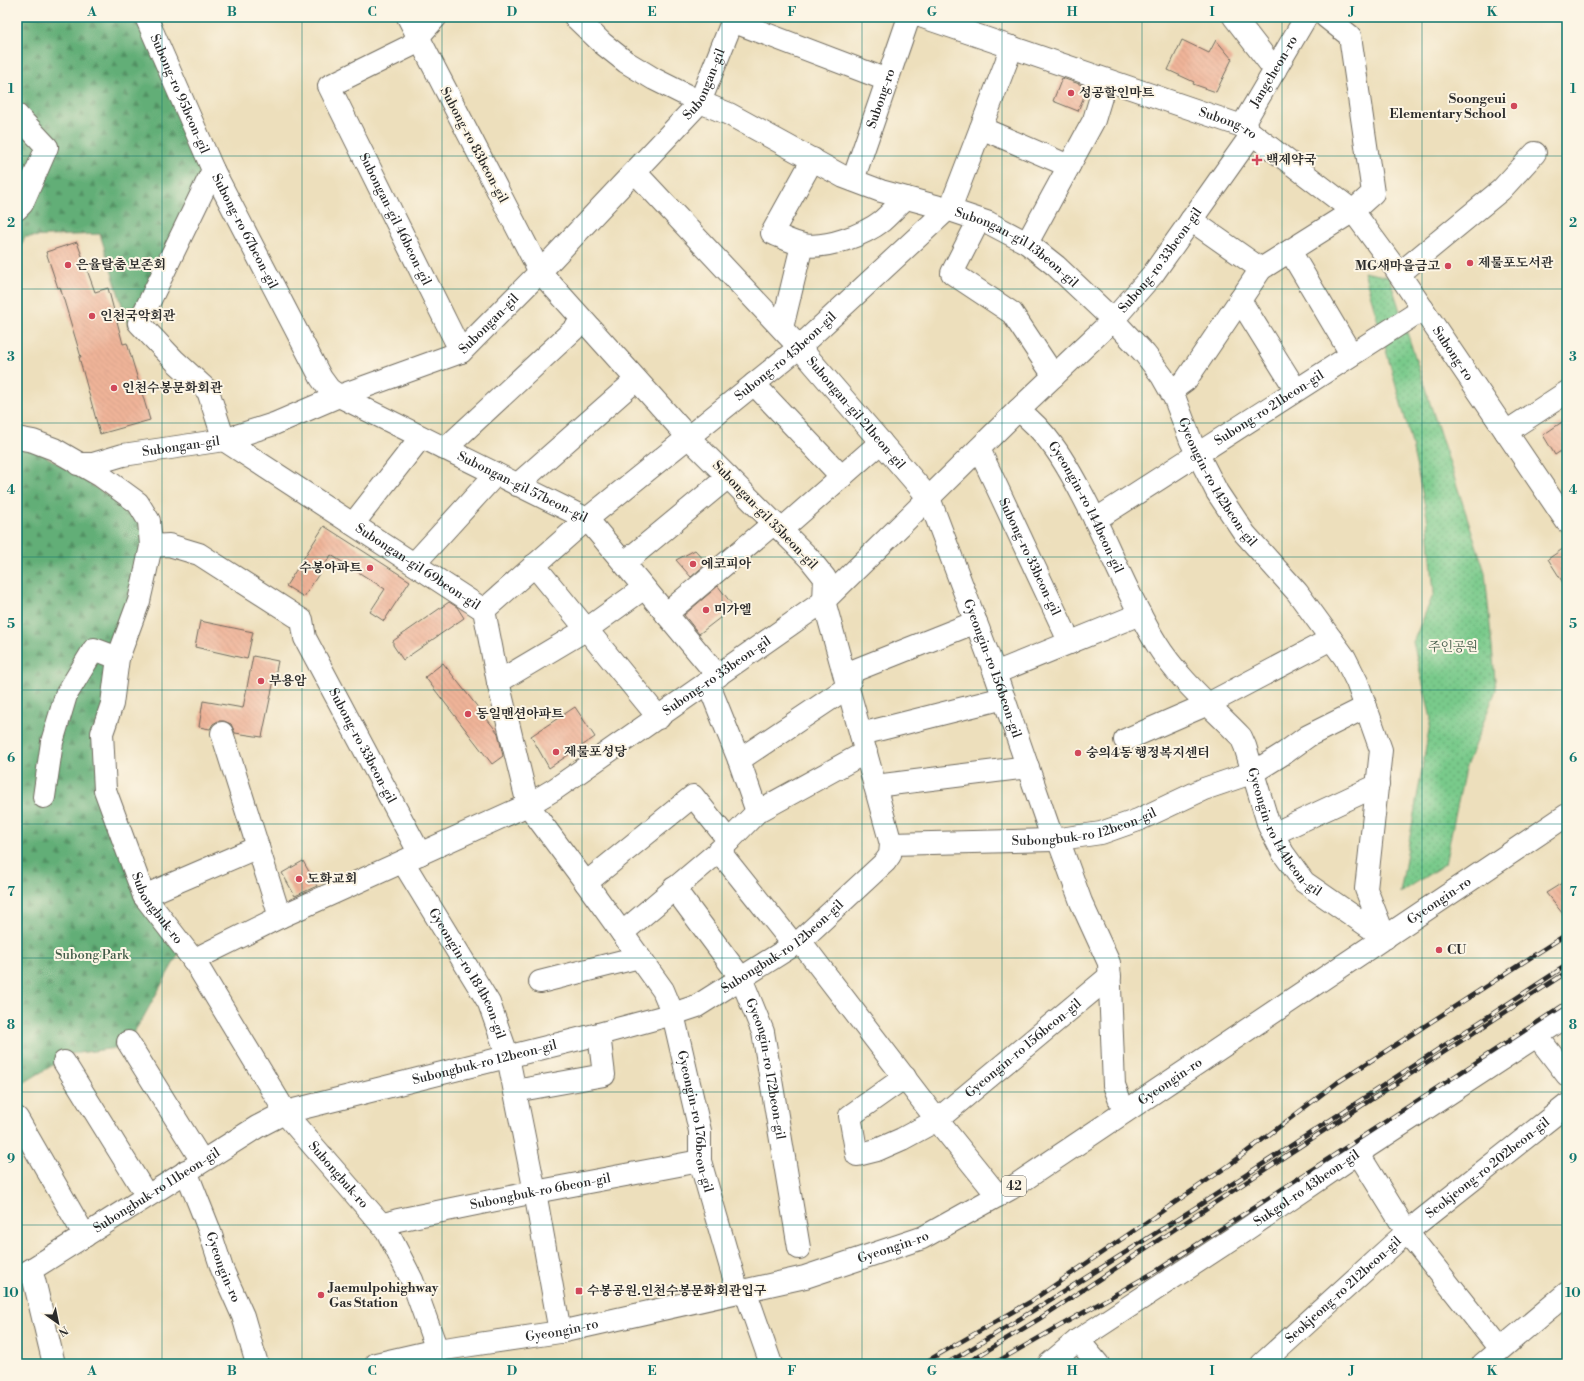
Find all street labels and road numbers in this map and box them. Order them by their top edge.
street label: Subong-ro 95beon-gil [147,32,213,156]
street label: Jangcheon-ro [1246,33,1301,111]
street label: Subongan-gil [679,46,729,123]
street label: Subong-ro [863,67,899,131]
street label: Subong-ro 83beon-gil [437,84,511,206]
street label: Subong-ro [1197,104,1260,143]
street label: Subongan-gil 46beon-gil [356,150,435,288]
street label: Subong-ro 67beon-gil [208,171,281,292]
street label: Subongan-gil 13beon-gil [953,204,1082,291]
street label: Subong-ro 33beon-gil [1115,205,1205,316]
street label: Subongan-gil [456,290,522,357]
street label: Subong-ro 45beon-gil [731,309,840,404]
street label: Subong-ro [1429,323,1477,384]
street label: Subongan-gil 21beon-gil [803,353,909,473]
street label: Subong-ro 21beon-gil [1211,367,1327,449]
street label: Gyeongin-ro 142beon-gil [1175,415,1260,550]
street label: Subongan-gil [141,433,221,460]
street label: Gyeongin-ro 144beon-gil [1044,438,1127,576]
street label: Subongan-gil 57beon-gil [455,448,590,526]
street label: Subongan-gil 35beon-gil [709,457,821,573]
street label: Subong-ro 33beon-gil [995,495,1064,618]
street label: Subongan-gil 69beon-gil [352,520,483,613]
street label: Gyeongin-ro 156beon-gil [960,597,1025,740]
street label: Subong-ro 33beon-gil [660,633,774,719]
street label: Subong-ro 33beon-gil [325,685,400,806]
street label: Gyeongin-ro 144beon-gil [1244,766,1325,900]
street label: Subongbuk-ro 12beon-gil [1012,804,1159,849]
street label: Subongbuk-ro [128,870,186,947]
street label: Gyeongin-ro [1404,874,1474,928]
street label: Subongbuk-ro 12beon-gil [718,897,847,997]
street label: Gyeongin-ro 184beon-gil [425,905,509,1041]
street label: Gyeongin-ro 156beon-gil [962,995,1085,1101]
street label: Gyeongin-ro 172beon-gil [742,996,789,1141]
street label: Subongbuk-ro 12beon-gil [411,1037,559,1088]
street label: Gyeongin-ro 176beon-gil [674,1049,717,1194]
street label: Gyeongin-ro [1135,1054,1205,1109]
street label: Seokjeong-ro 202beon-gil [1422,1114,1553,1222]
street label: Subongbuk-ro [305,1138,372,1212]
street label: Subongbuk-ro 11beon-gil [90,1144,223,1236]
street label: Sukgol-ro 43beon-gil [1250,1146,1363,1230]
street label: Subongbuk-ro 6beon-gil [469,1170,612,1213]
road number: 42 [1002,1176,1026,1196]
street label: Gyeongin-ro [856,1228,932,1267]
street label: Gyeongin-ro [202,1230,244,1305]
street label: Seokjeong-ro 212beon-gil [1282,1233,1405,1347]
street label: Gyeongin-ro [524,1316,600,1345]

